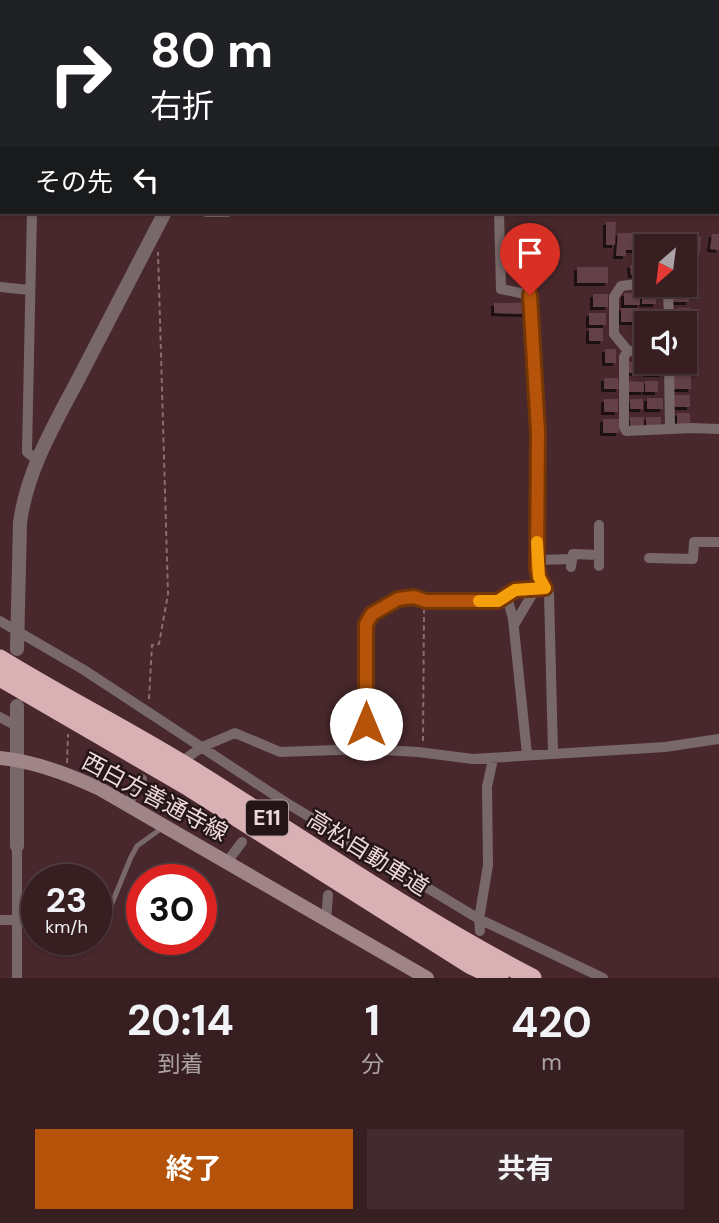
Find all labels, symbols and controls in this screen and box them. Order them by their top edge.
text: 80 m [150,18,273,82]
icon: right [35,28,126,119]
text: 右折 [150,85,214,127]
icon: left [127,161,165,199]
text: その先 [35,165,113,199]
pin [500,223,560,295]
icon: arrive [511,234,549,272]
north arrow [634,234,696,298]
map controls [634,234,697,374]
button: sound [634,311,697,374]
position arrow [329,687,403,761]
street label: 西白方善通寺線 [77,746,233,848]
road number: E11 [246,800,288,836]
street label: 高松自動車道 [302,804,434,902]
speed limit sign: 30 [126,864,217,955]
text: 23 [46,877,87,923]
text: km/h [45,915,88,939]
text: 20:14 [127,993,234,1048]
text: 1 [365,993,380,1048]
text: 420 [511,995,592,1050]
text: m [541,1047,562,1077]
text: 到着 [157,1049,203,1079]
text: 分 [361,1049,384,1079]
button: 終了 [35,1129,353,1209]
button: 共有 [367,1129,684,1209]

